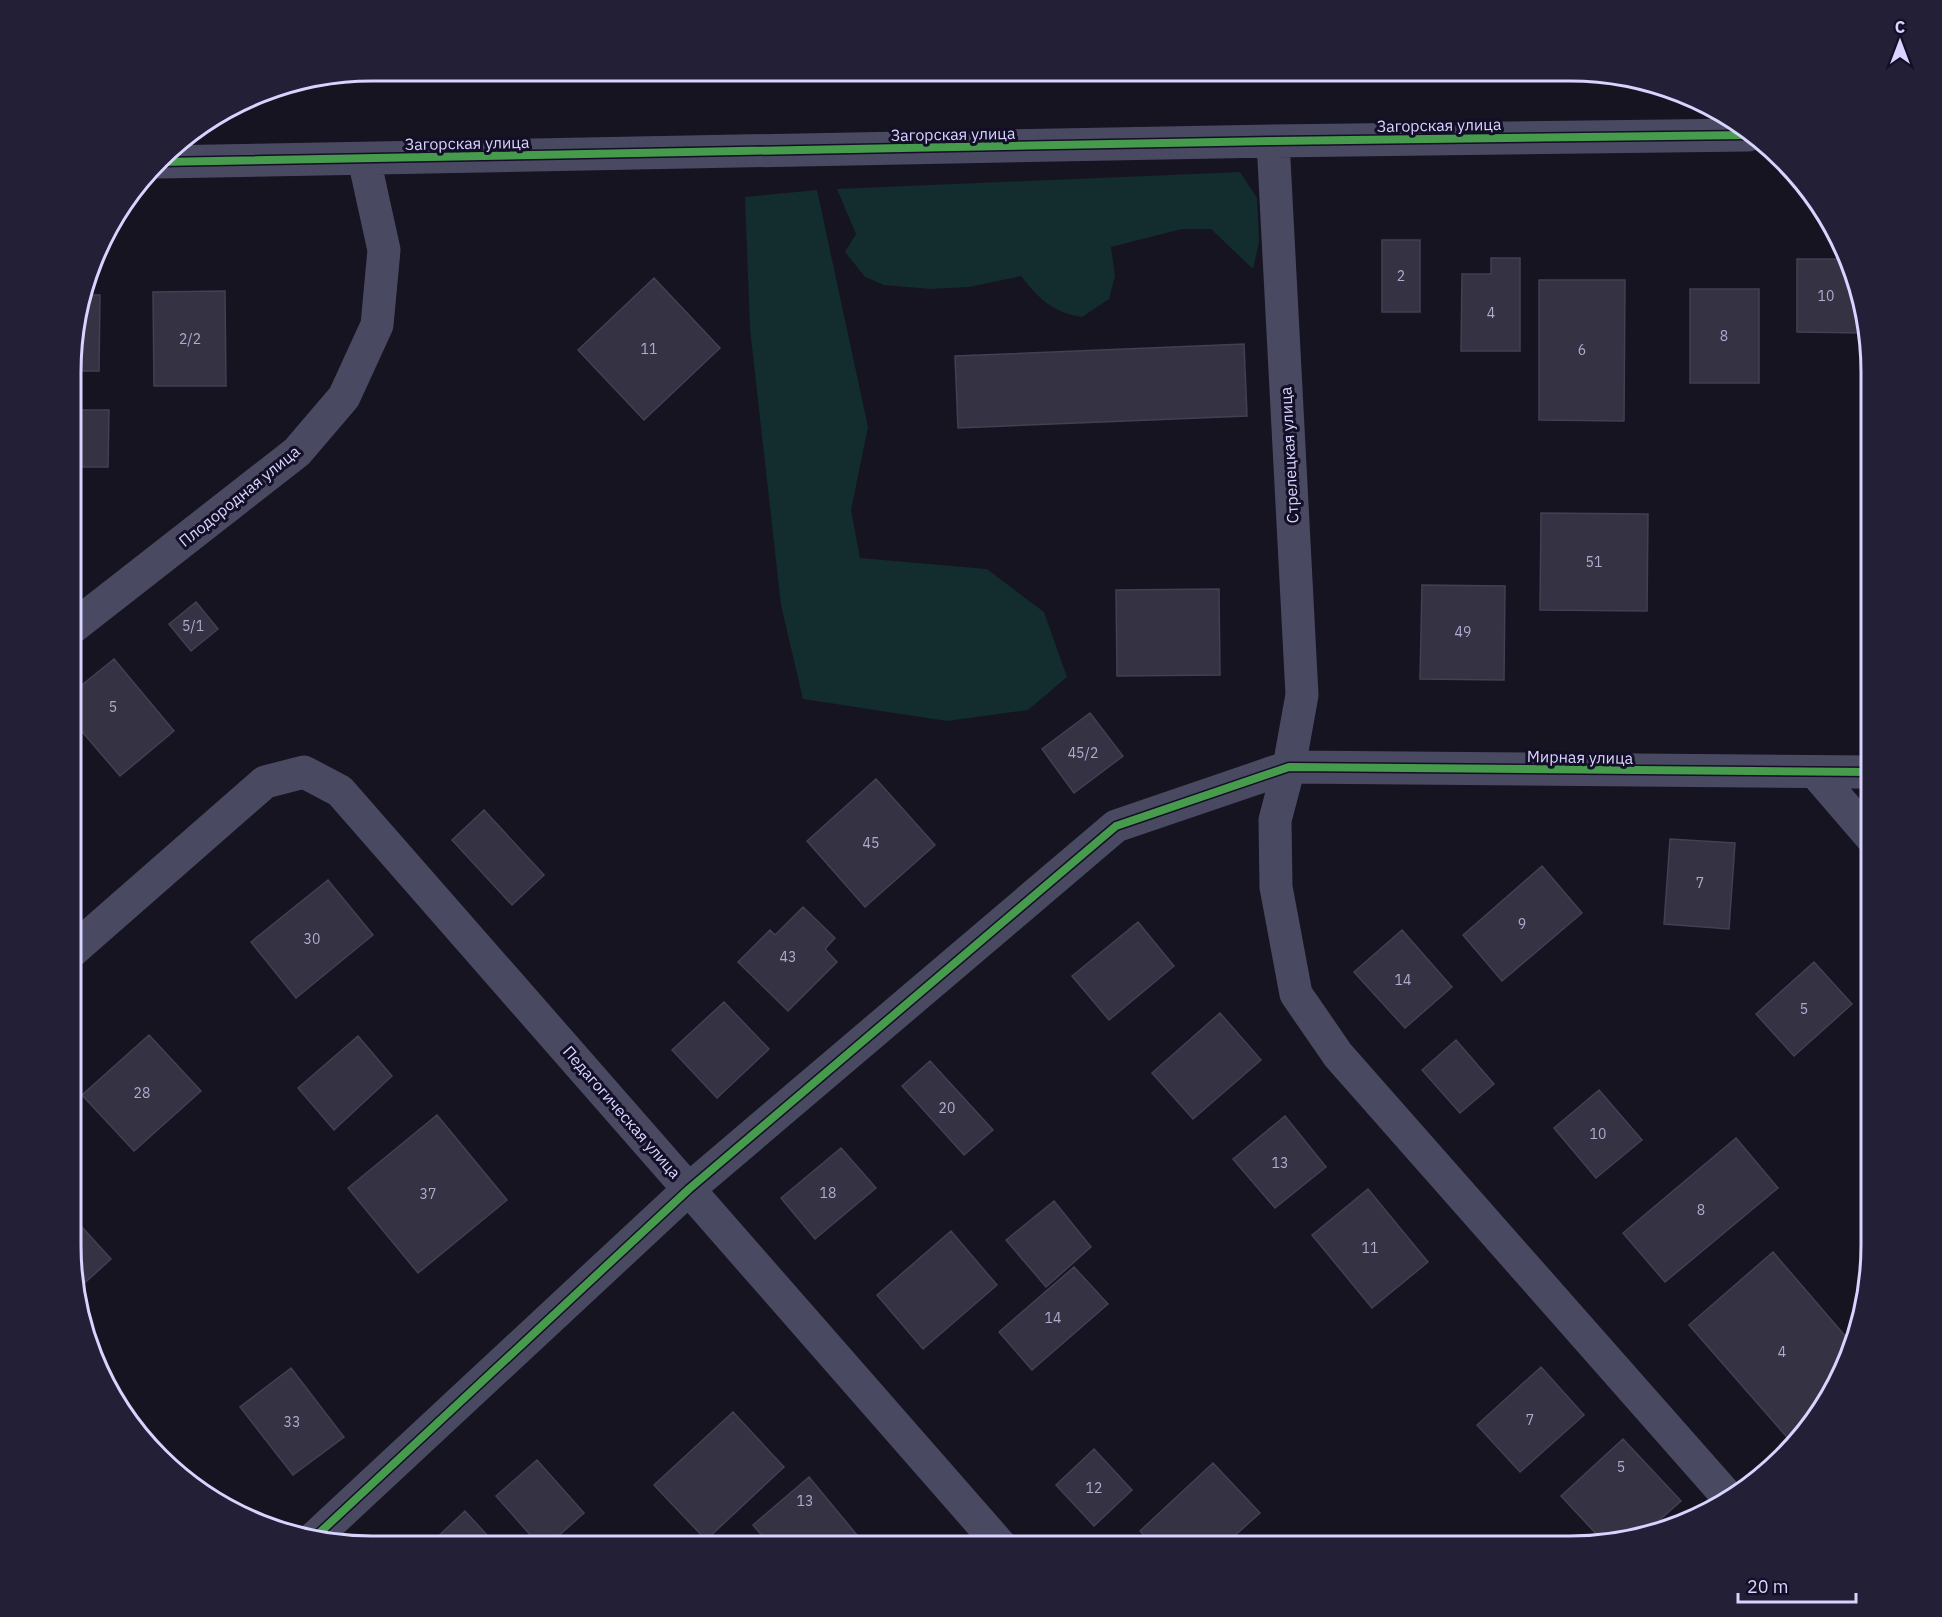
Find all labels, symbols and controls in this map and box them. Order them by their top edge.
north arrow [1870,12,1930,72]
text: С [1895,17,1905,37]
street label: Загорская улица [1376,114,1502,136]
street label: Загорская улица [890,123,1016,145]
street label: Загорская улица [404,132,530,154]
house number: 2 [1397,267,1405,285]
house number: 10 [1818,287,1834,305]
house number: 4 [1487,304,1495,322]
house number: 8 [1720,327,1728,345]
house number: 2/2 [179,330,201,348]
house number: 11 [641,340,657,358]
house number: 6 [1578,341,1586,359]
street label: Стрелецкая улица [1275,386,1303,524]
street label: Плодородная улица [174,441,304,551]
house number: 51 [1586,553,1602,571]
house number: 5/1 [182,617,204,635]
house number: 49 [1455,623,1471,641]
house number: 5 [109,698,117,716]
house number: 45/2 [1068,744,1098,762]
street label: Мирная улица [1527,746,1634,768]
house number: 45 [863,834,879,852]
house number: 7 [1696,874,1704,892]
house number: 9 [1518,915,1526,933]
house number: 30 [304,930,320,948]
house number: 43 [780,948,796,966]
house number: 14 [1395,971,1411,989]
house number: 5 [1800,1000,1808,1018]
street label: Педагогическая улица [559,1042,685,1183]
house number: 28 [134,1084,150,1102]
house number: 20 [939,1099,955,1117]
house number: 10 [1590,1125,1606,1143]
house number: 13 [1272,1154,1288,1172]
house number: 18 [820,1184,836,1202]
house number: 37 [420,1185,436,1203]
house number: 8 [1697,1201,1705,1219]
house number: 11 [1362,1239,1378,1257]
house number: 14 [1045,1309,1061,1327]
house number: 4 [1778,1343,1786,1361]
house number: 7 [1526,1411,1534,1429]
house number: 33 [284,1413,300,1431]
house number: 5 [1617,1458,1625,1476]
house number: 12 [1086,1479,1102,1497]
house number: 13 [797,1492,813,1510]
scale bar [1738,1566,1856,1604]
text: 20 m [1747,1575,1789,1598]

